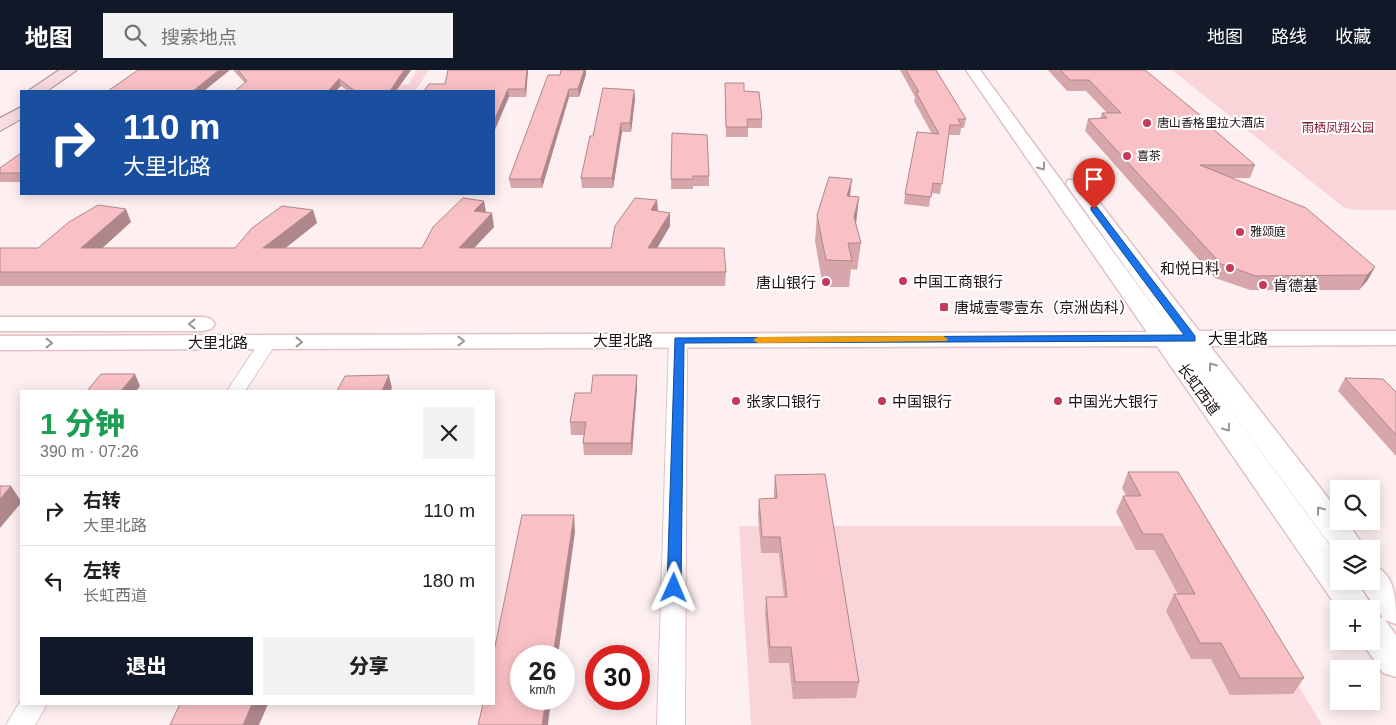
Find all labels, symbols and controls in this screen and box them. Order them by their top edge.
search box [103,13,453,58]
icon: search [121,21,149,49]
text: 地图 [25,24,73,51]
text: 搜索地点 [161,27,237,48]
text: 地图 [1207,27,1243,47]
text: 路线 [1271,27,1307,47]
text: 收藏 [1335,27,1371,47]
text: 110 m [123,107,220,146]
icon: right [40,110,105,175]
place label: 唐山香格里拉大酒店 [1157,116,1265,130]
marker: 唐山香格里拉大酒店 [1141,117,1153,129]
park label: 雨栖凤翔公园 [1302,121,1374,135]
place label: 喜茶 [1137,149,1161,163]
marker: 喜茶 [1121,150,1133,162]
text: 大里北路 [123,154,211,179]
pin [1073,158,1115,209]
one-way arrow [1036,161,1045,171]
icon: arrive [1080,165,1108,193]
place label: 雅颂庭 [1250,225,1286,239]
marker: 雅颂庭 [1234,226,1246,238]
place label: 和悦日料 [1160,260,1220,277]
marker: 和悦日料 [1224,262,1236,274]
place label: 中国工商银行 [913,273,1003,290]
place label: 唐山银行 [756,274,816,291]
marker: 中国工商银行 [897,275,909,287]
marker: 唐山银行 [820,276,832,288]
place label: 肯德基 [1273,277,1318,294]
marker: 肯德基 [1257,279,1269,291]
place label: 唐城壹零壹东（京洲齿科） [954,299,1134,316]
marker: 唐城壹零壹东（京洲齿科） [938,301,950,313]
one-way arrow [188,319,196,329]
street label: 大里北路 [1208,330,1268,347]
street label: 大里北路 [593,332,653,349]
street label: 大里北路 [188,334,248,351]
one-way arrow [458,336,465,346]
one-way arrow [295,337,303,347]
one-way arrow [45,338,53,348]
street label: 长虹西道 [1174,360,1224,418]
one-way arrow [1210,363,1218,372]
place label: 张家口银行 [746,393,821,410]
place label: 中国银行 [892,393,952,410]
place label: 中国光大银行 [1068,393,1158,410]
marker: 张家口银行 [730,395,742,407]
marker: 中国银行 [876,395,888,407]
marker: 中国光大银行 [1052,395,1064,407]
text: 1 分钟 [40,407,125,440]
button: close [423,407,475,459]
one-way arrow [1222,422,1230,431]
text: 390 m · 07:26 [40,443,139,460]
map controls [1330,480,1380,710]
button: search [1330,480,1380,530]
text: 右转 [83,490,121,511]
icon: right [40,497,68,525]
text: 110 m [424,500,475,521]
one-way arrow [1318,507,1326,516]
text: 大里北路 [83,517,147,534]
button: layers [1330,540,1380,590]
text: 左转 [83,560,121,581]
position arrow [647,561,699,613]
icon: left [40,567,68,595]
text: 180 m [422,570,475,591]
text: 长虹西道 [83,587,147,604]
button: + [1330,600,1380,650]
button: 退出 [40,637,253,695]
button: 分享 [263,637,475,695]
speed limit sign: 30 [585,645,650,710]
text: 26 [529,657,556,685]
button: − [1330,660,1380,710]
text: km/h [529,683,556,697]

